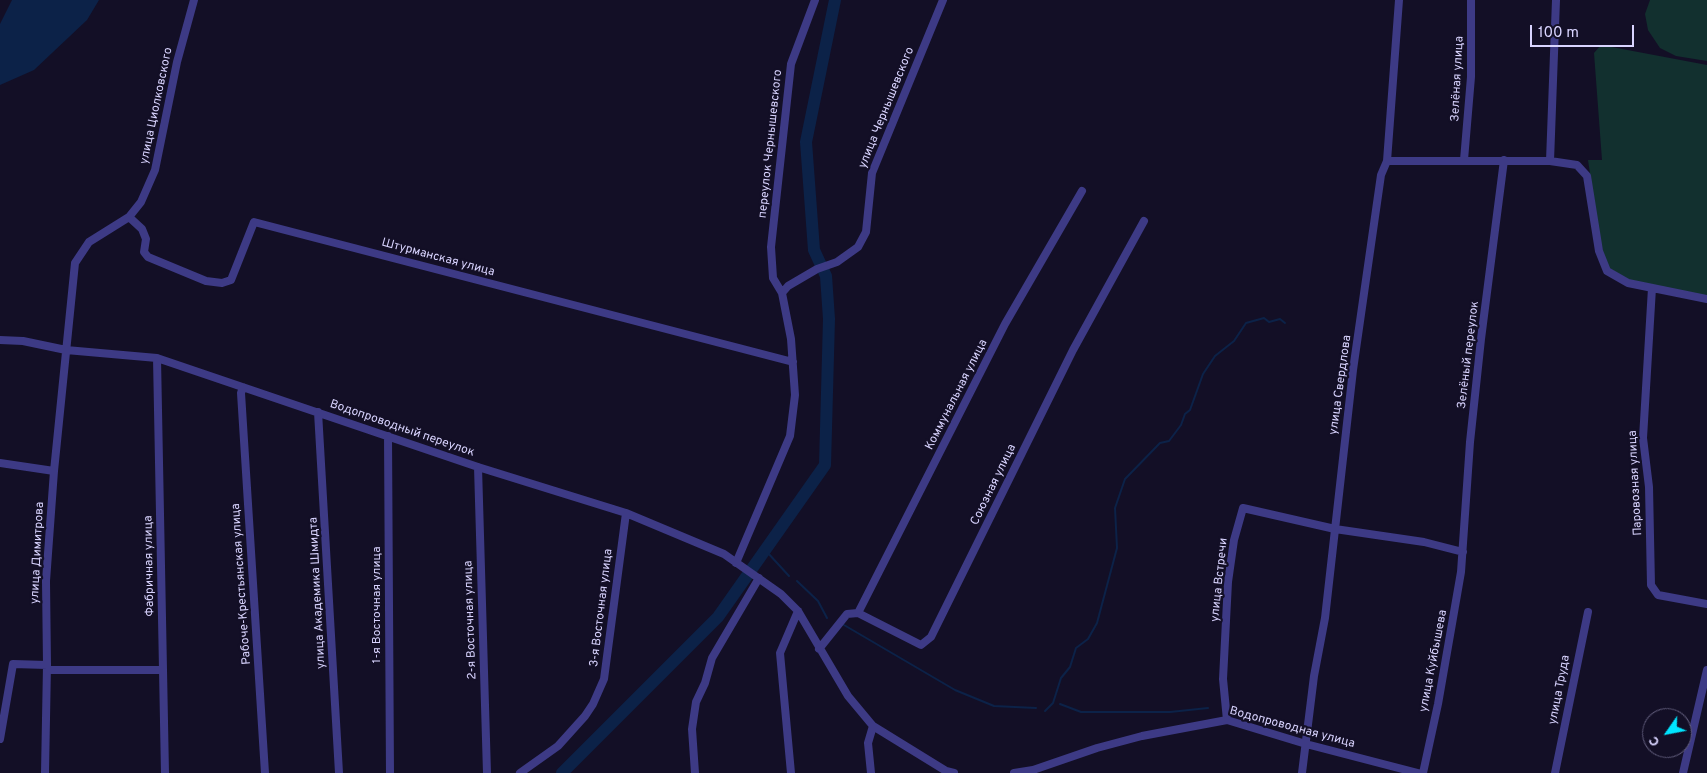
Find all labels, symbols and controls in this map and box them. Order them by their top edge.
scale bar [1532,15,1636,47]
text: 100 m [1538,24,1579,43]
street label: Зелёная улица [1449,36,1467,122]
street label: улица Чернышевского [856,45,918,171]
street label: улица Циолковского [138,46,176,166]
street label: переулок Чернышевского [756,69,786,219]
street label: Штурманская улица [380,236,496,280]
street label: Зелёный переулок [1455,300,1483,410]
street label: улица Свердлова [1327,334,1355,436]
street label: Коммунальная улица [923,337,991,453]
street label: Водопроводный переулок [328,397,476,461]
street label: Паровозная улица [1626,430,1646,536]
street label: Союзная улица [968,442,1020,528]
street label: улица Димитрова [28,502,48,604]
street label: Рабоче-Крестьянская улица [229,503,255,665]
street label: Фабричная улица [142,515,158,617]
street label: улица Академика Шмидта [307,517,329,669]
street label: улица Встречи [1208,537,1232,623]
street label: 1-я Восточная улица [371,547,385,663]
street label: 3-я Восточная улица [588,548,616,668]
street label: 2-я Восточная улица [462,560,480,680]
street label: улица Куйбышева [1417,609,1451,713]
street label: улица Труда [1546,654,1574,726]
street label: Водопроводная улица [1228,704,1356,752]
north arrow [1642,708,1692,758]
text: С [1645,733,1664,749]

